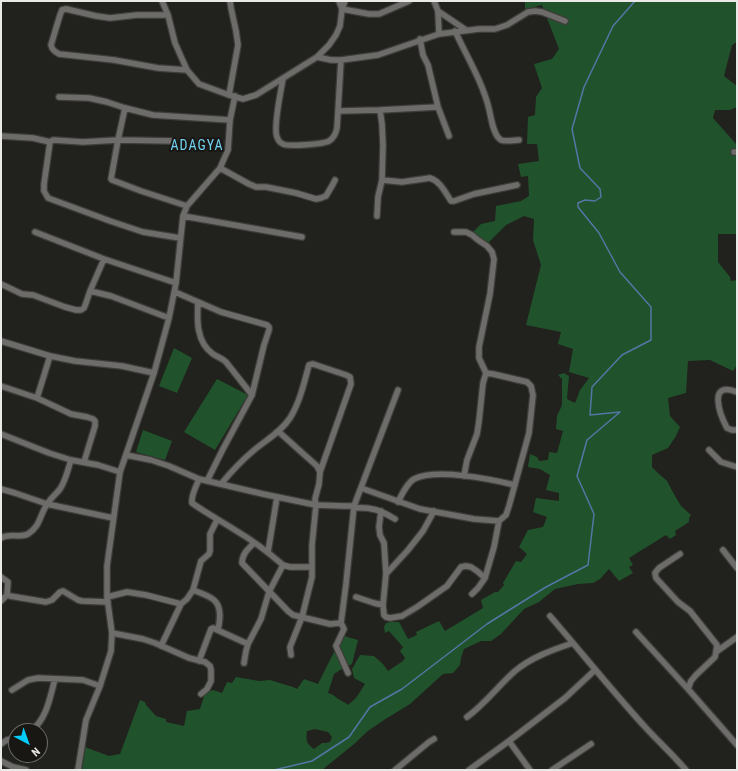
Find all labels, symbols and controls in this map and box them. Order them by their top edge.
district label: ADAGYA [171,138,223,154]
north arrow [8,723,48,763]
text: N [29,745,42,759]

